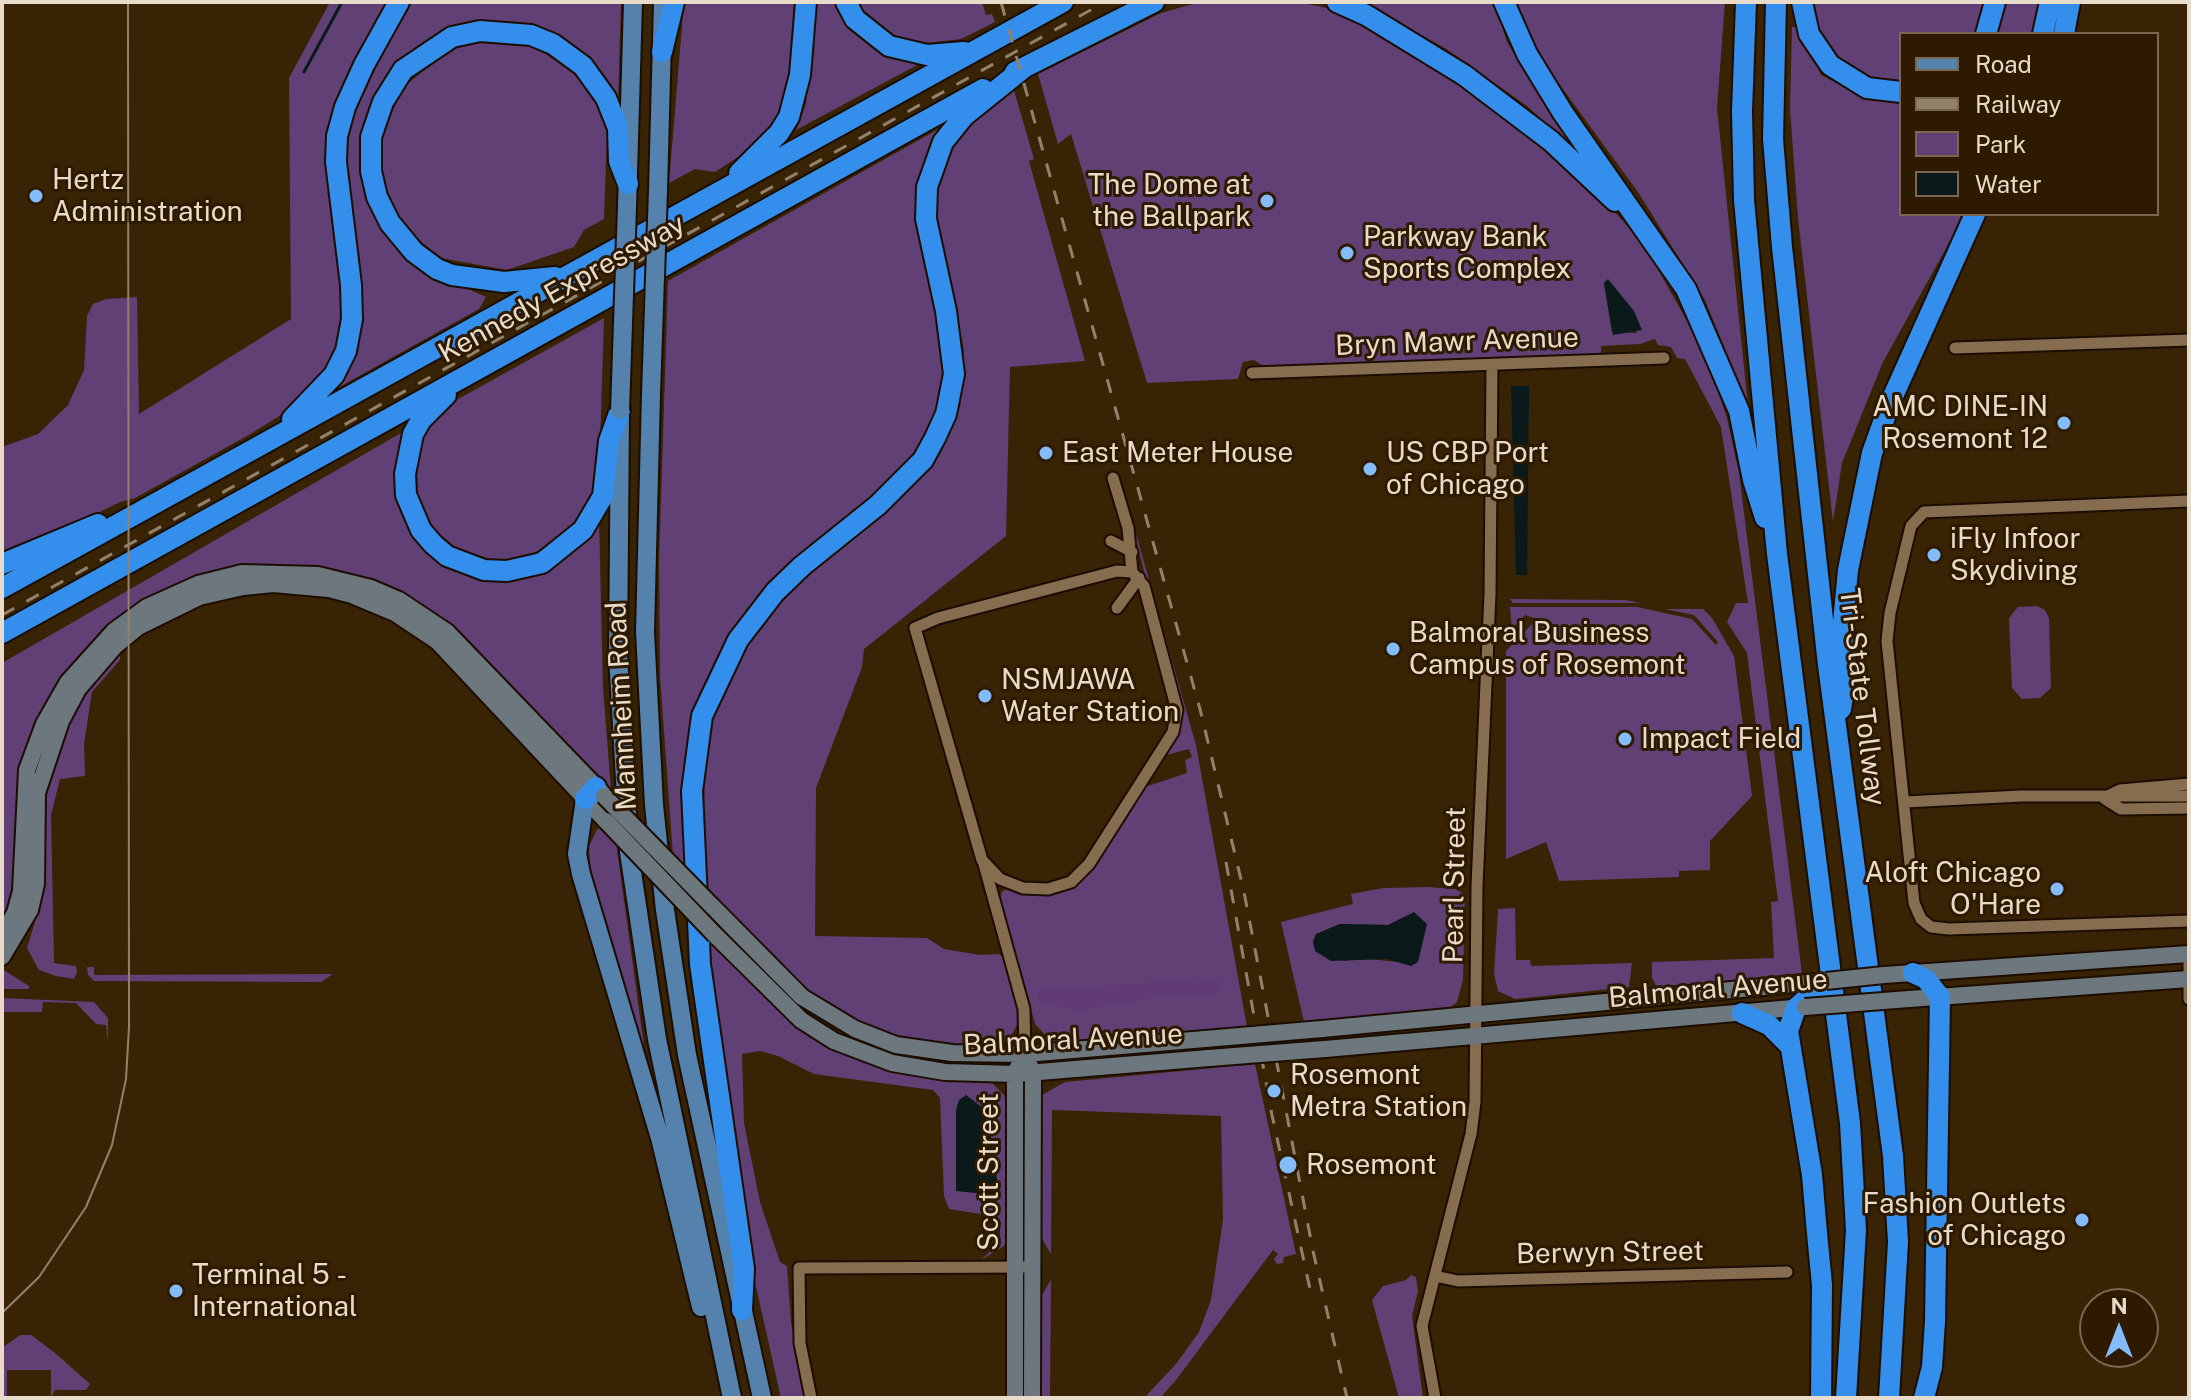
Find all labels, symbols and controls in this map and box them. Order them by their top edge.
legend [1899,32,2159,216]
text: Road [1975,50,2032,78]
text: Railway [1975,90,2061,118]
text: Park [1975,130,2026,158]
place label: Hertz Administration [52,163,243,229]
place label: The Dome at the Ballpark [1088,168,1251,234]
text: Water [1975,170,2042,198]
marker: Hertz Administration [27,187,45,205]
marker: The Dome at the Ballpark [1258,192,1276,210]
street label: Kennedy Expressway [433,207,691,371]
place label: Parkway Bank Sports Complex [1363,220,1571,286]
marker: Parkway Bank Sports Complex [1338,244,1356,262]
street label: Bryn Mawr Avenue [1335,321,1579,363]
place label: AMC DINE-IN Rosemont 12 [1872,390,2048,456]
marker: AMC DINE-IN Rosemont 12 [2055,414,2073,432]
place label: East Meter House [1062,436,1293,470]
place label: US CBP Port of Chicago [1386,436,1549,502]
marker: East Meter House [1037,444,1055,462]
marker: US CBP Port of Chicago [1361,460,1379,478]
place label: iFly Infoor Skydiving [1950,522,2080,588]
marker: iFly Infoor Skydiving [1925,546,1943,564]
street label: Tri-State Tollway [1832,586,1892,808]
street label: Mannheim Road [600,601,644,811]
place label: Balmoral Business Campus of Rosemont [1409,616,1686,682]
marker: Balmoral Business Campus of Rosemont [1384,640,1402,658]
place label: NSMJAWA Water Station [1001,663,1179,729]
marker: NSMJAWA Water Station [976,687,994,705]
place label: Impact Field [1641,722,1801,756]
marker: Impact Field [1616,730,1634,748]
street label: Pearl Street [1437,806,1473,964]
place label: Aloft Chicago O'Hare [1864,856,2041,922]
marker: Aloft Chicago O'Hare [2048,880,2066,898]
street label: Balmoral Avenue [1607,963,1829,1015]
street label: Balmoral Avenue [962,1017,1184,1063]
place label: Rosemont Metra Station [1290,1058,1467,1124]
marker: Rosemont Metra Station [1265,1082,1283,1100]
street label: Scott Street [972,1093,1006,1251]
place label: Rosemont [1306,1148,1437,1182]
marker: Rosemont [1277,1154,1299,1176]
place label: Fashion Outlets of Chicago [1863,1187,2066,1253]
marker: Fashion Outlets of Chicago [2073,1211,2091,1229]
street label: Berwyn Street [1516,1235,1704,1271]
place label: Terminal 5 - International [192,1258,358,1324]
marker: Terminal 5 - International [167,1282,185,1300]
north arrow [2079,1288,2159,1368]
text: N [2110,1293,2128,1319]

